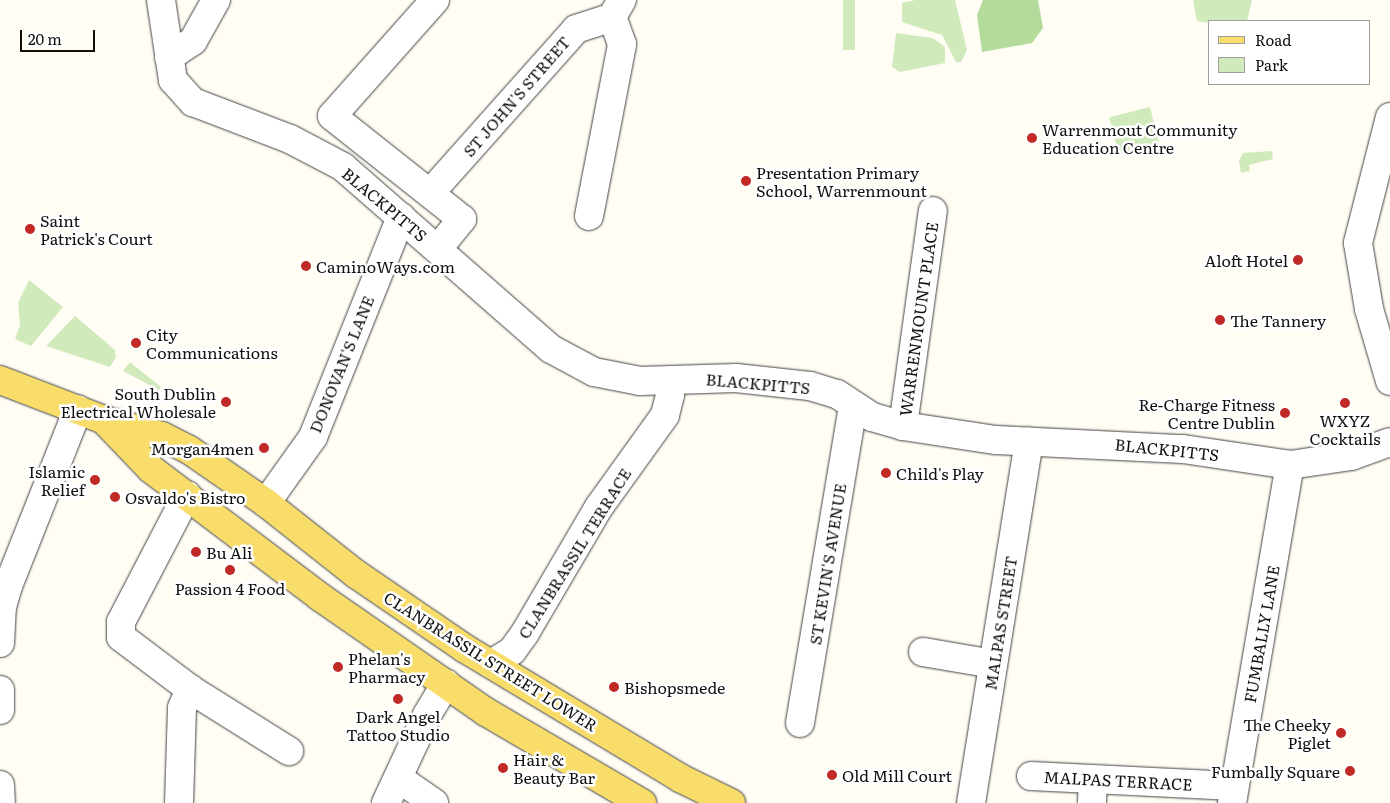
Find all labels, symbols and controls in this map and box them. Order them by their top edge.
scale bar [22,20,98,52]
legend [1208,20,1370,85]
text: 20 m [28,27,62,50]
text: Road [1255,28,1291,51]
street label: ST JOHN'S STREET [459,32,573,160]
text: Park [1255,53,1288,76]
place label: Warrenmout Community Education Centre [1042,119,1237,157]
marker: Warrenmout Community Education Centre [1026,132,1038,144]
place label: Presentation Primary School, Warrenmount [756,162,927,200]
street label: BLACKPITTS [339,163,431,245]
marker: Presentation Primary School, Warrenmount [740,175,752,187]
place label: Saint Patrick's Court [40,210,153,248]
street label: WARRENMOUNT PLACE [895,221,941,417]
marker: Saint Patrick's Court [24,223,36,235]
place label: Aloft Hotel [1204,250,1288,270]
marker: Aloft Hotel [1292,254,1304,266]
place label: CaminoWays.com [316,256,455,276]
marker: CaminoWays.com [300,260,312,272]
street label: DONOVAN'S LANE [305,293,377,435]
place label: The Tannery [1230,310,1326,330]
marker: The Tannery [1214,314,1226,326]
place label: City Communications [146,324,278,362]
marker: City Communications [130,337,142,349]
street label: BLACKPITTS [705,369,811,397]
place label: South Dublin Electrical Wholesale [60,383,216,421]
place label: Re-Charge Fitness Centre Dublin [1138,394,1275,432]
marker: South Dublin Electrical Wholesale [220,396,232,408]
marker: WXYZ Cocktails [1339,397,1351,409]
marker: Re-Charge Fitness Centre Dublin [1279,407,1291,419]
place label: WXYZ Cocktails [1310,410,1380,448]
street label: BLACKPITTS [1114,434,1220,464]
place label: Morgan4men [151,438,254,458]
marker: Morgan4men [258,442,270,454]
place label: Islamic Relief [29,461,85,499]
place label: Child's Play [896,463,984,483]
street label: CLANBRASSIL TERRACE [514,464,634,642]
marker: Child's Play [880,467,892,479]
marker: Islamic Relief [89,474,101,486]
street label: ST KEVIN'S AVENUE [805,482,849,646]
place label: Osvaldo's Bistro [125,487,245,507]
marker: Osvaldo's Bistro [109,491,121,503]
place label: Bu Ali [206,542,252,562]
marker: Bu Ali [190,546,202,558]
street label: MALPAS STREET [980,555,1020,691]
marker: Passion 4 Food [224,564,236,576]
street label: FUMBALLY LANE [1239,564,1283,704]
place label: Passion 4 Food [175,578,285,598]
street label: CLANBRASSIL STREET LOWER [381,587,601,735]
place label: Phelan's Pharmacy [348,648,426,686]
marker: Phelan's Pharmacy [332,661,344,673]
place label: Bishopsmede [624,677,725,697]
marker: Bishopsmede [608,681,620,693]
marker: Dark Angel Tattoo Studio [392,693,404,705]
place label: Dark Angel Tattoo Studio [346,706,450,744]
place label: The Cheeky Piglet [1243,714,1331,752]
marker: The Cheeky Piglet [1335,727,1347,739]
place label: Hair & Beauty Bar [513,749,595,787]
place label: Fumbally Square [1211,761,1340,781]
marker: Hair & Beauty Bar [497,762,509,774]
place label: Old Mill Court [842,765,952,785]
marker: Fumbally Square [1344,765,1356,777]
street label: MALPAS TERRACE [1043,767,1193,793]
marker: Old Mill Court [826,769,838,781]

